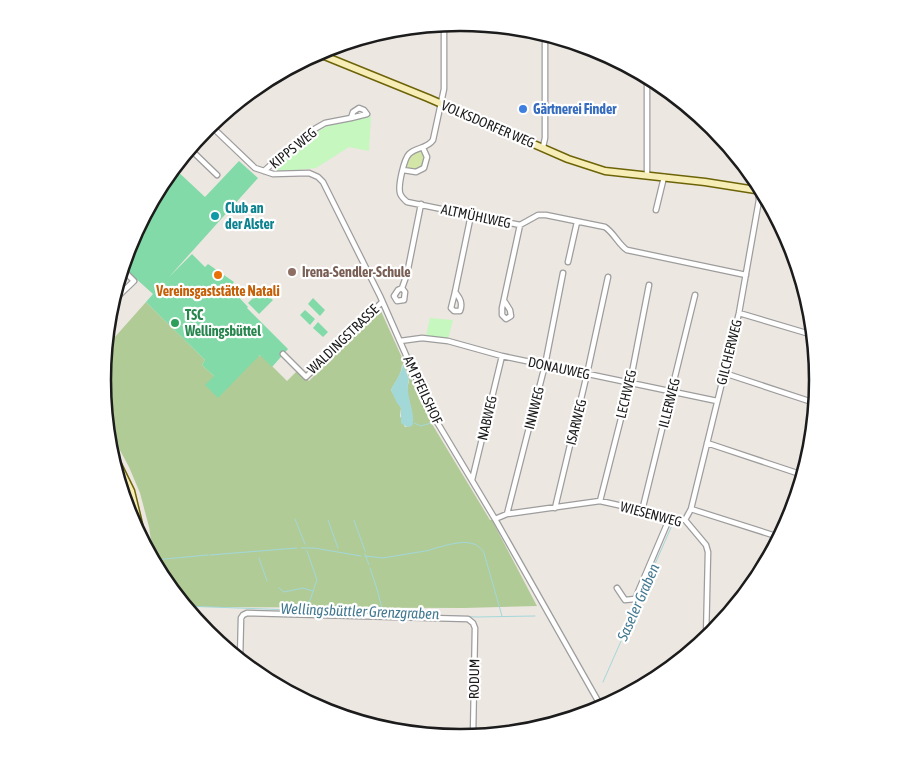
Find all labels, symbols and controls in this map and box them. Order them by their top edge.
street label: VOLKSDORFER WEG [439,97,537,151]
place label: Gärtnerei Finder [533,101,617,117]
marker: Gärtnerei Finder [517,103,529,115]
street label: KIPPS WEG [266,124,320,172]
place label: Club an der Alster [225,200,275,232]
street label: ALTMÜHLWEG [440,201,512,231]
marker: Club an der Alster [209,210,221,222]
place label: Irena-Sendler-Schule [302,264,411,280]
marker: Irena-Sendler-Schule [286,266,298,278]
marker: Vereinsgaststätte Natali [212,269,224,281]
place label: Vereinsgaststätte Natali [155,283,280,299]
street label: WALDINGSTRASSE [304,301,382,377]
place label: TSC Wellingsbüttel [184,307,261,339]
marker: TSC Wellingsbüttel [169,317,181,329]
street label: GILCHERWEG [713,318,745,386]
street label: AM PFEILSHOF [400,353,446,427]
street label: DONAUWEG [527,354,591,382]
street label: LECHWEG [613,368,639,420]
street label: ILLERWEG [655,376,683,430]
street label: INNWEG [521,385,547,431]
street label: NABWEG [474,394,500,442]
street label: ISARWEG [563,397,589,447]
street label: WIESENWEG [618,498,684,530]
water label: Saseler Graben [613,561,663,644]
water label: Wellingsbüttler Grenzgraben [280,600,440,622]
street label: RODUM [466,659,482,699]

